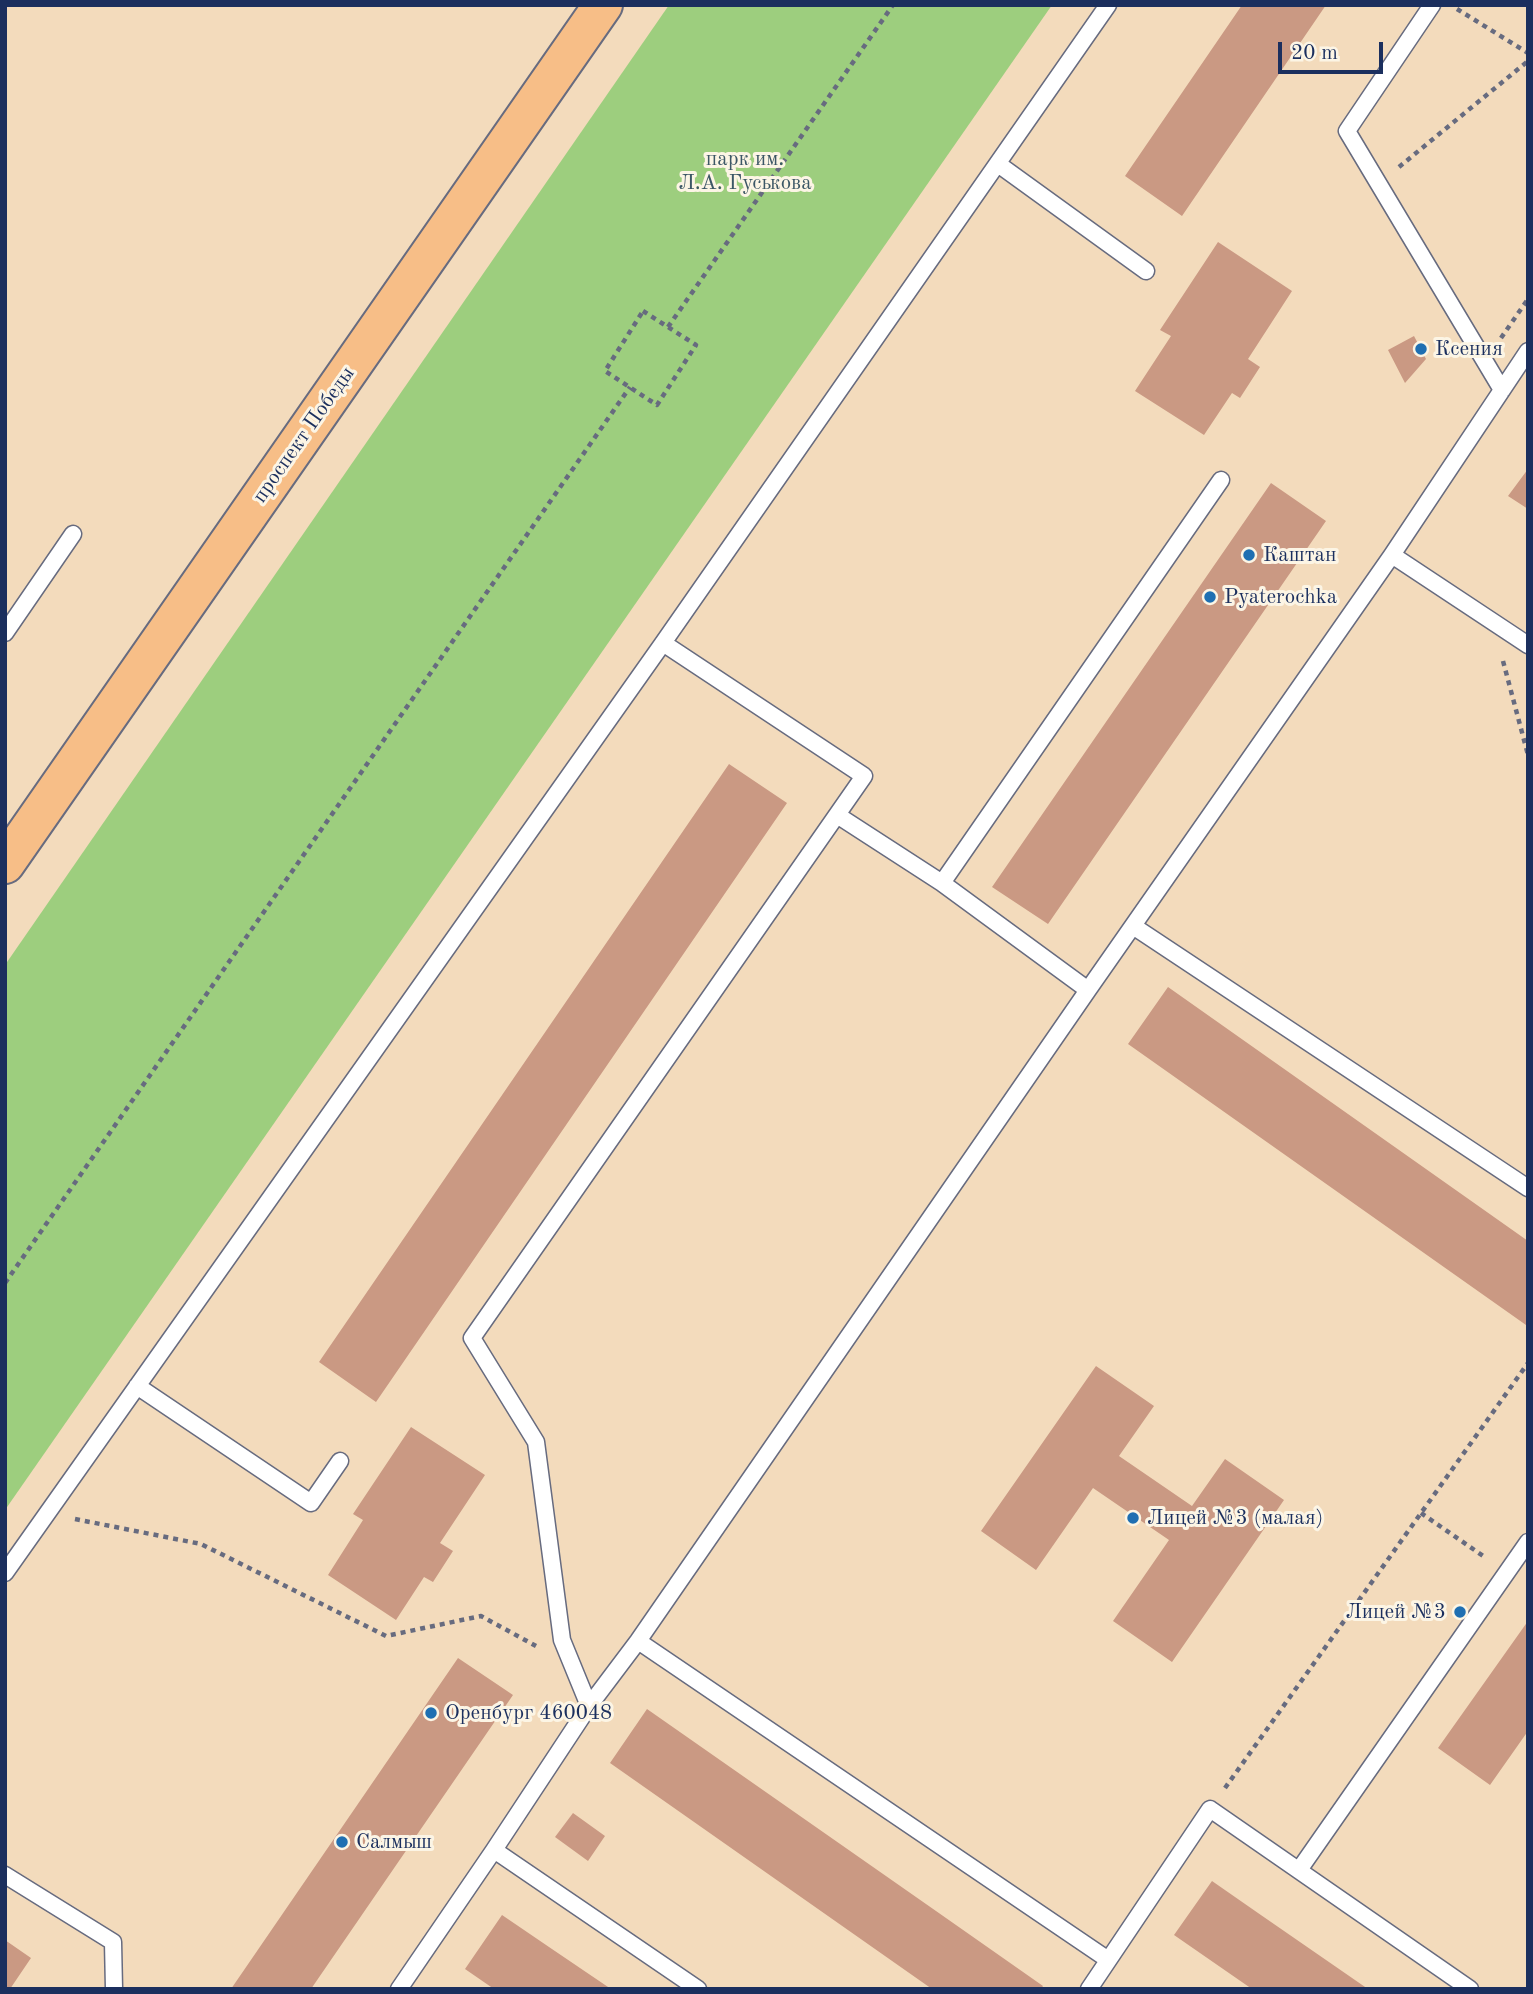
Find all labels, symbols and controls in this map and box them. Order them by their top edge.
scale bar [1281,28,1386,72]
text: 20 m [1291,43,1338,64]
park label: парк им. Л.А. Гуськова [678,146,812,196]
place label: Ксения [1435,336,1503,362]
marker: Ксения [1413,341,1429,357]
street label: проспект Победы [248,362,360,508]
place label: Каштан [1263,542,1336,568]
marker: Каштан [1241,547,1257,563]
place label: Pyaterochka [1224,584,1337,610]
marker: Pyaterochka [1202,589,1218,605]
place label: Лицей №3 (малая) [1147,1505,1323,1531]
marker: Лицей №3 (малая) [1125,1510,1141,1526]
place label: Лицей №3 [1345,1599,1446,1625]
marker: Лицей №3 [1452,1604,1468,1620]
place label: Оренбург 460048 [445,1700,612,1726]
marker: Оренбург 460048 [423,1705,439,1721]
place label: Салмыш [356,1829,432,1855]
marker: Салмыш [334,1834,350,1850]

